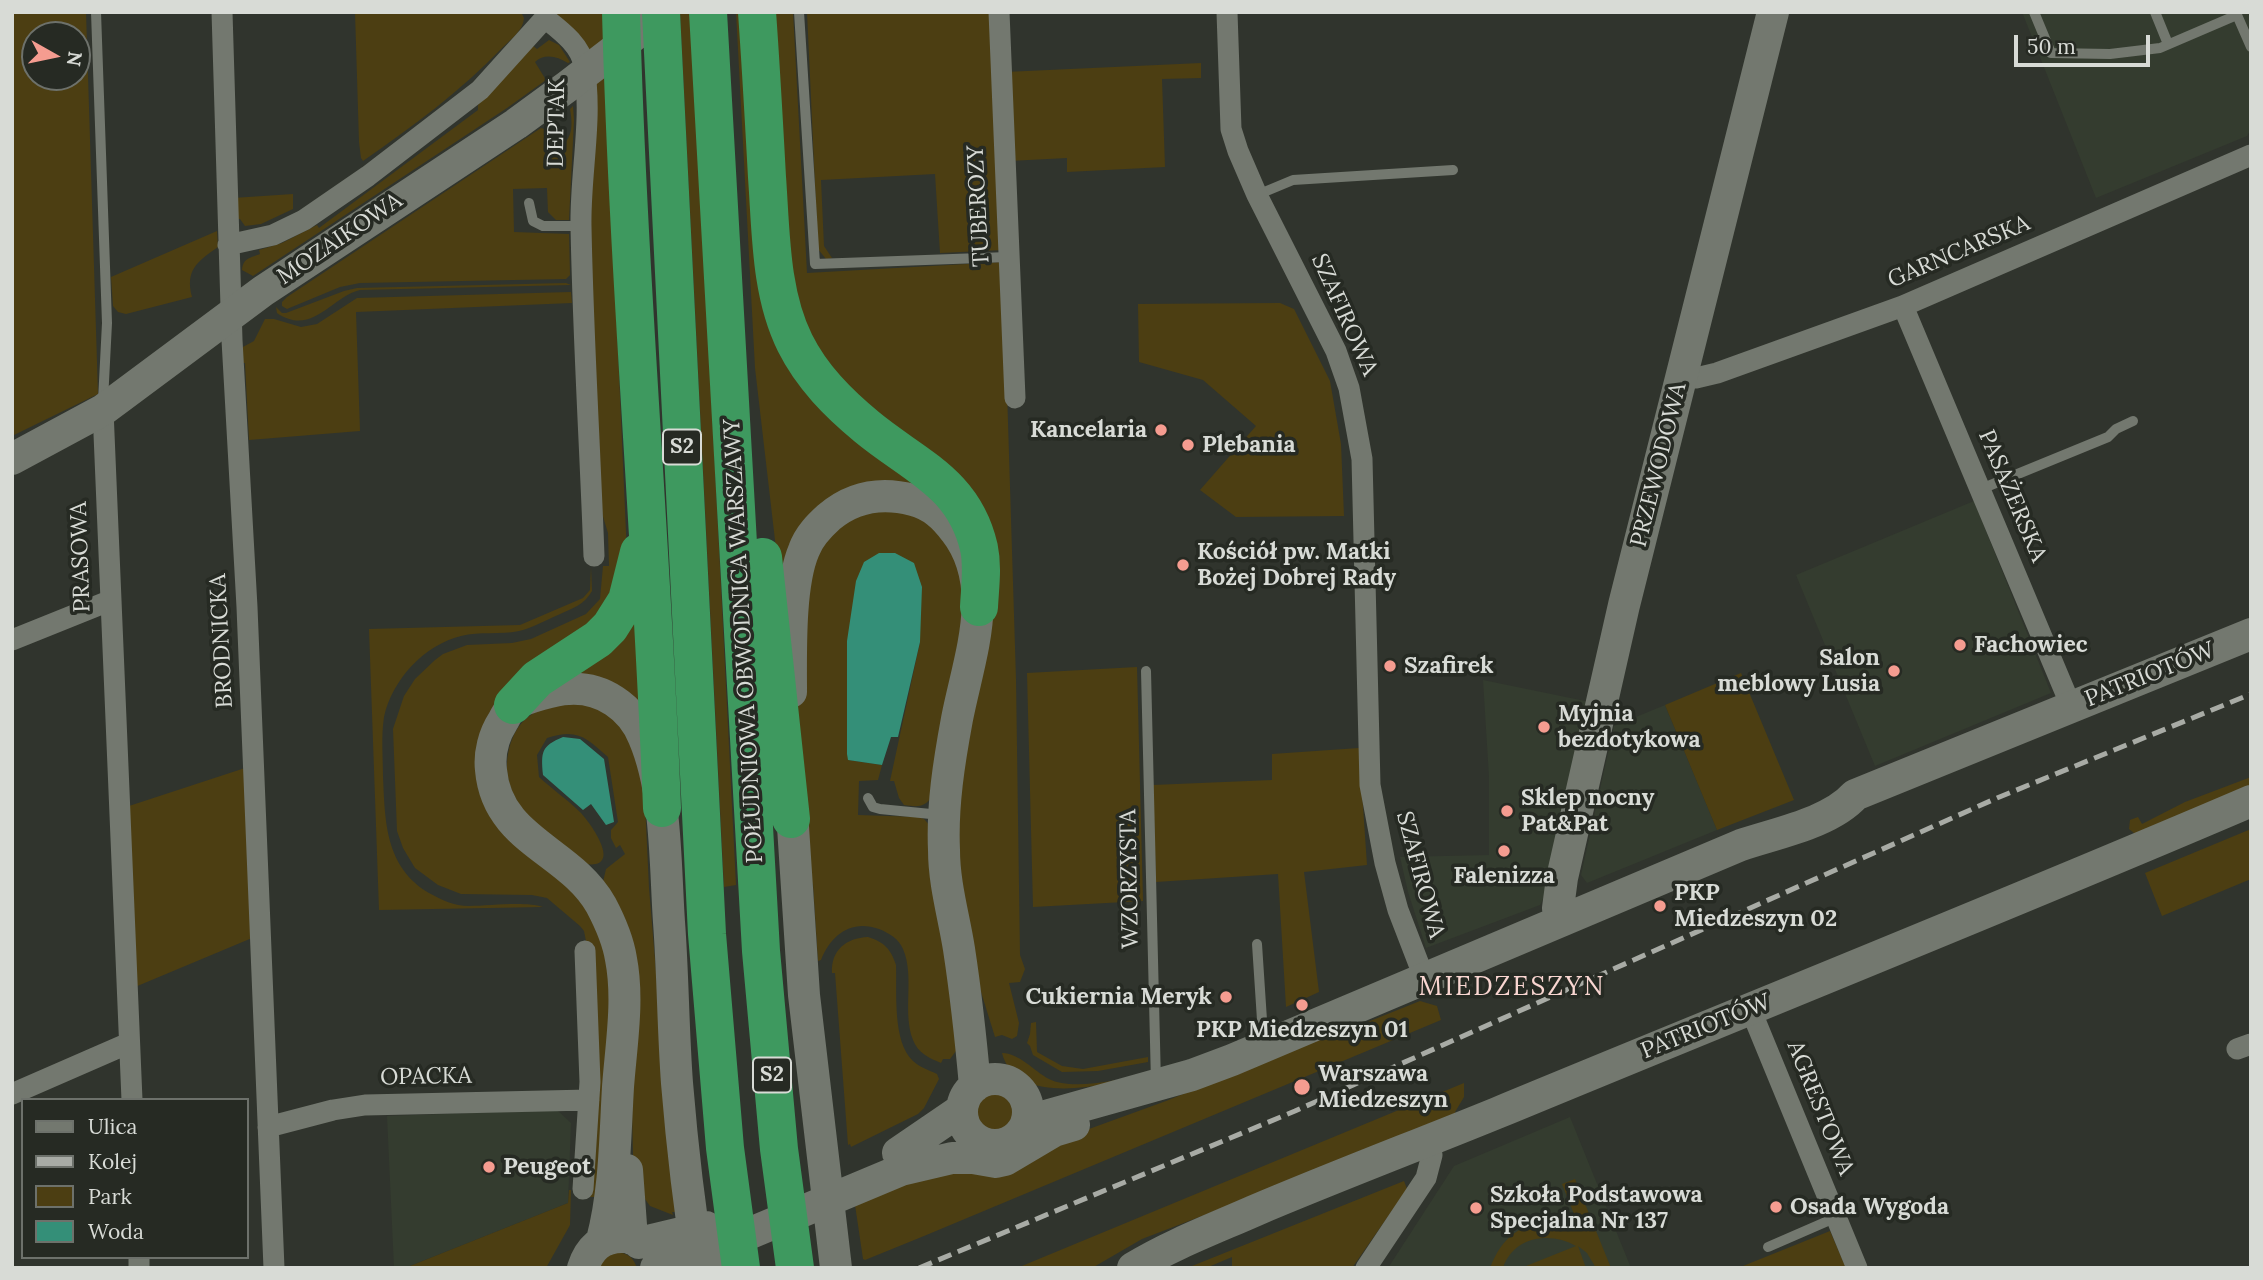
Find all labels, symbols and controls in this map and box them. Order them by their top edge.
north arrow [21,21,91,91]
scale bar [2018,21,2154,65]
text: 50 m [2027,33,2076,60]
text: N [62,50,88,68]
street label: DEPTAK [542,78,572,168]
street label: TUBEROZY [962,144,996,268]
street label: MOZAIKOWA [272,187,408,291]
street label: GARNCARSKA [1884,210,2034,294]
street label: SZAFIROWA [1305,250,1383,380]
street label: PRZEWODOWA [1625,380,1693,550]
place label: Kancelaria [1030,416,1147,444]
street label: POŁUDNIOWA OBWODNICA WARSZAWY [719,418,769,864]
marker: Kancelaria [1153,422,1169,438]
street label: PASAŻERSKA [1972,426,2052,566]
road number: S2 [663,430,701,464]
place label: Plebania [1202,431,1296,459]
marker: Plebania [1180,437,1196,453]
street label: PRASOWA [65,501,97,613]
place label: Kościół pw. Matki Bożej Dobrej Rady [1197,538,1396,592]
marker: Kościół pw. Matki Bożej Dobrej Rady [1175,557,1191,573]
street label: BRODNICKA [205,573,239,709]
place label: Fachowiec [1974,631,2088,659]
marker: Fachowiec [1952,637,1968,653]
street label: PATRIOTÓW [2081,637,2219,713]
place label: Salon meblowy Lusia [1717,644,1880,698]
place label: Szafirek [1404,652,1494,680]
marker: Szafirek [1382,658,1398,674]
marker: Salon meblowy Lusia [1886,663,1902,679]
place label: Myjnia bezdotykowa [1558,700,1701,754]
marker: Myjnia bezdotykowa [1536,719,1552,735]
place label: Sklep nocny Pat&Pat [1521,784,1654,838]
marker: Sklep nocny Pat&Pat [1499,803,1515,819]
street label: SZAFIROWA [1390,808,1450,942]
street label: WZORZYSTA [1115,809,1145,949]
marker: Falenizza [1496,843,1512,859]
place label: Falenizza [1453,862,1555,890]
place label: PKP Miedzeszyn 02 [1674,879,1837,933]
marker: PKP Miedzeszyn 02 [1652,898,1668,914]
district label: MIEDZESZYN [1420,972,1604,1004]
place label: Cukiernia Meryk [1025,983,1212,1011]
marker: Cukiernia Meryk [1218,989,1234,1005]
street label: PATRIOTÓW [1637,989,1775,1065]
marker: PKP Miedzeszyn 01 [1294,997,1310,1013]
place label: PKP Miedzeszyn 01 [1196,1016,1408,1044]
street label: AGRESTOWA [1781,1037,1859,1179]
road number: S2 [753,1058,791,1092]
place label: Warszawa Miedzeszyn [1318,1060,1448,1114]
street label: OPACKA [380,1062,472,1092]
marker: Warszawa Miedzeszyn [1292,1077,1312,1097]
legend [21,1098,248,1259]
text: Ulica [88,1113,137,1140]
text: Kolej [88,1148,137,1175]
place label: Peugeot [503,1153,591,1181]
marker: Peugeot [481,1159,497,1175]
place label: Szkoła Podstawowa Specjalna Nr 137 [1490,1181,1703,1235]
text: Park [88,1183,132,1210]
place label: Osada Wygoda [1790,1193,1949,1221]
marker: Osada Wygoda [1768,1199,1784,1215]
marker: Szkoła Podstawowa Specjalna Nr 137 [1468,1200,1484,1216]
text: Woda [88,1218,144,1245]

